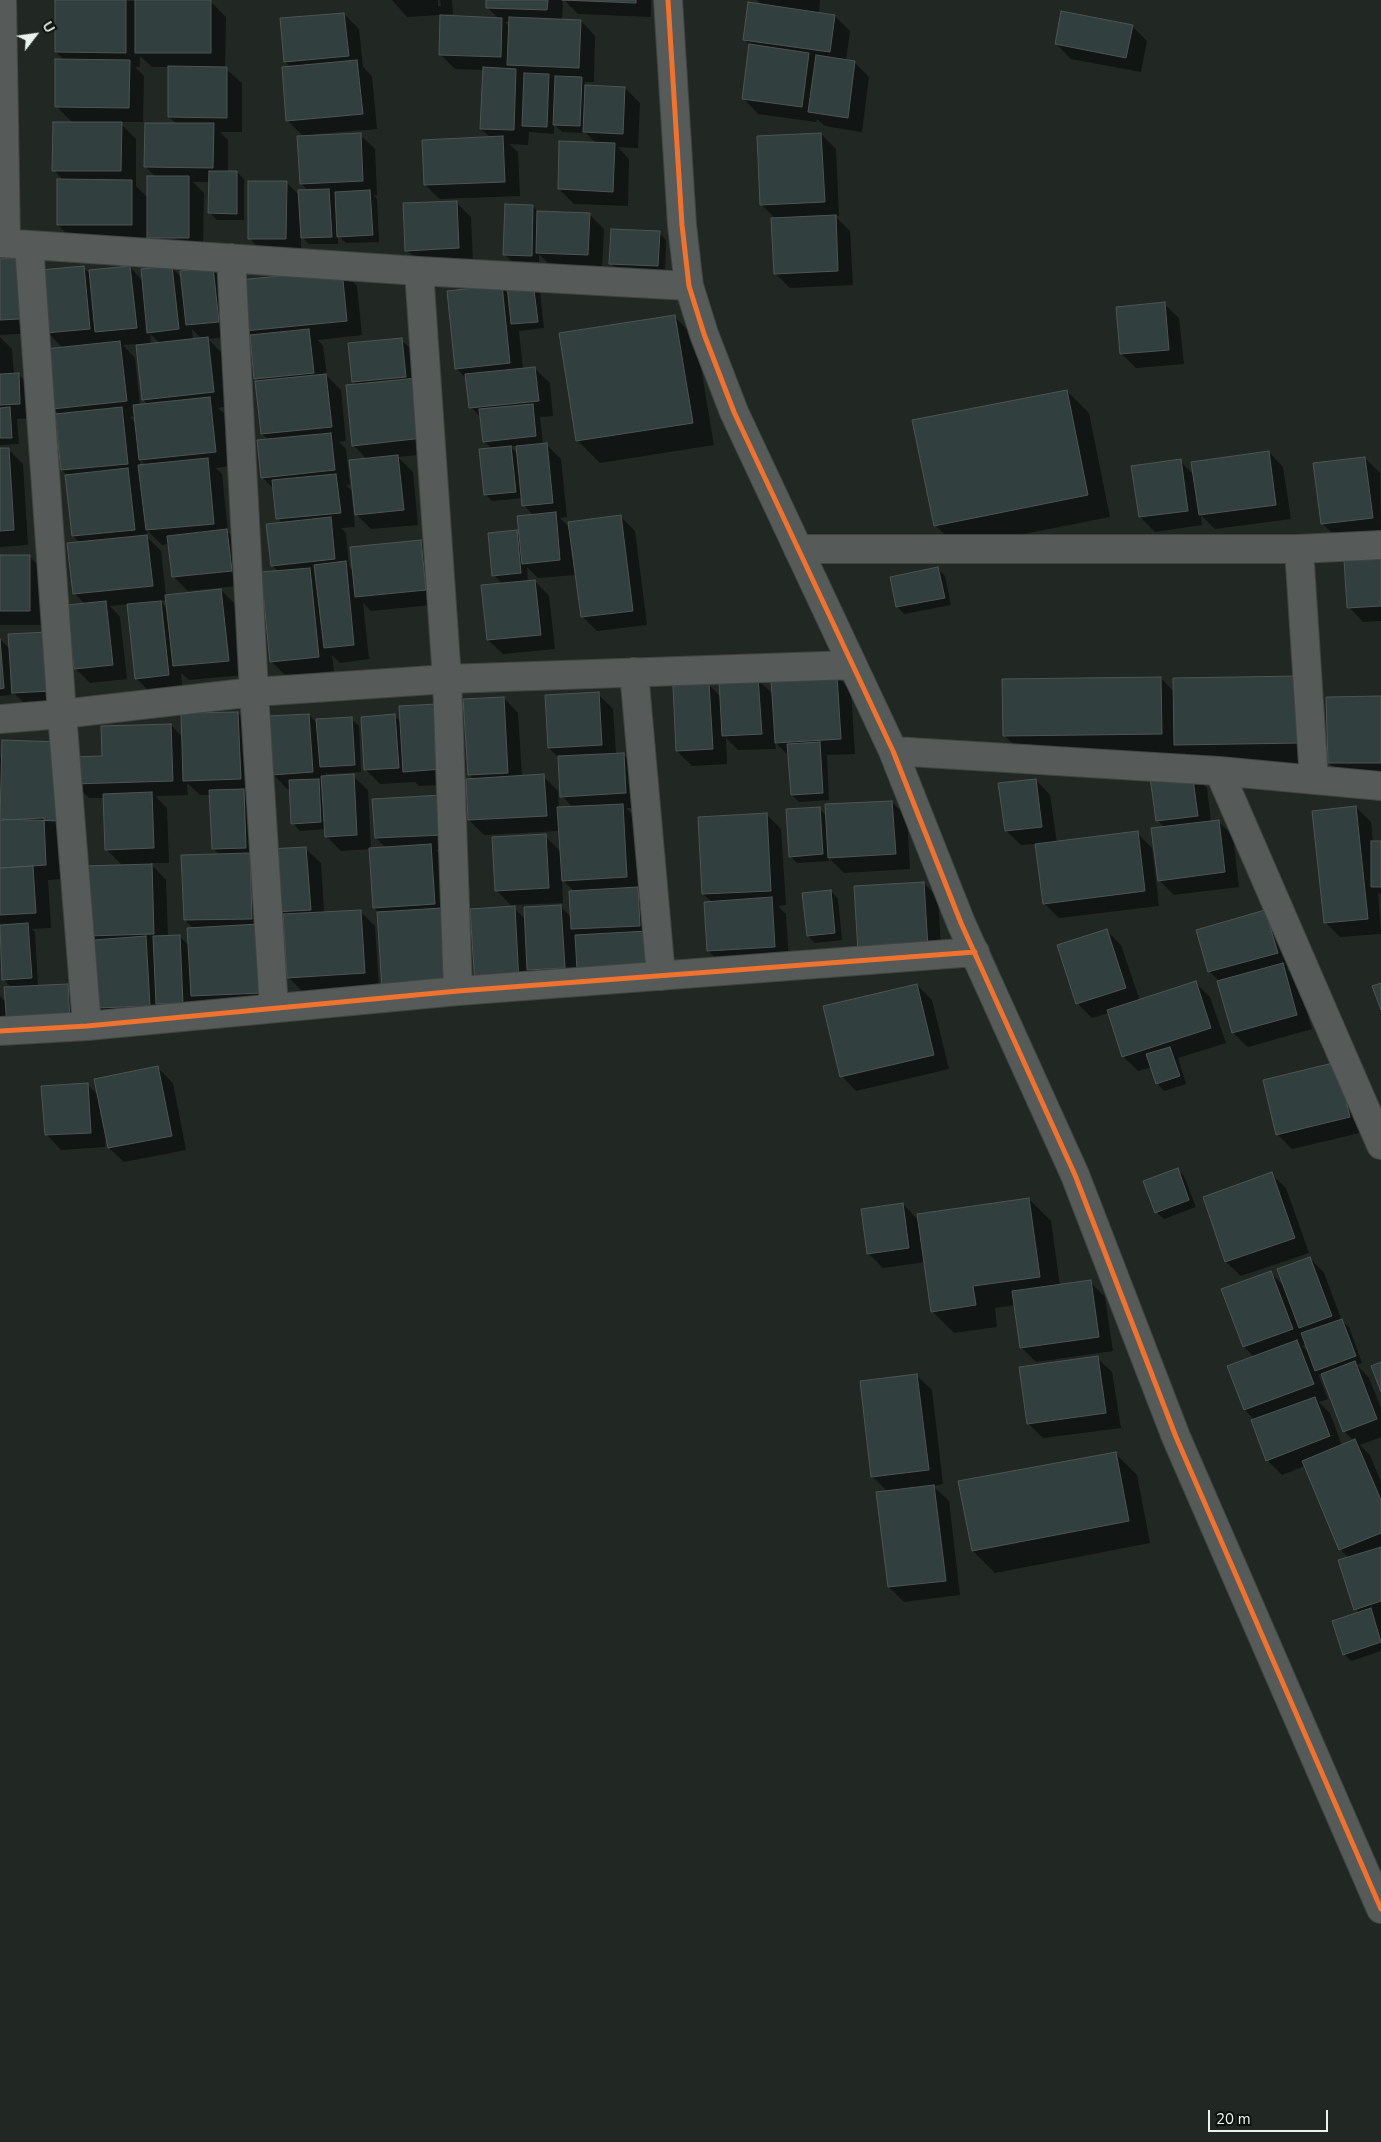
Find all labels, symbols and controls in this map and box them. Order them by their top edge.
north arrow [10,10,60,60]
text: U [38,18,59,36]
scale bar [1211,2100,1331,2132]
text: 20 m [1216,2109,1251,2129]

